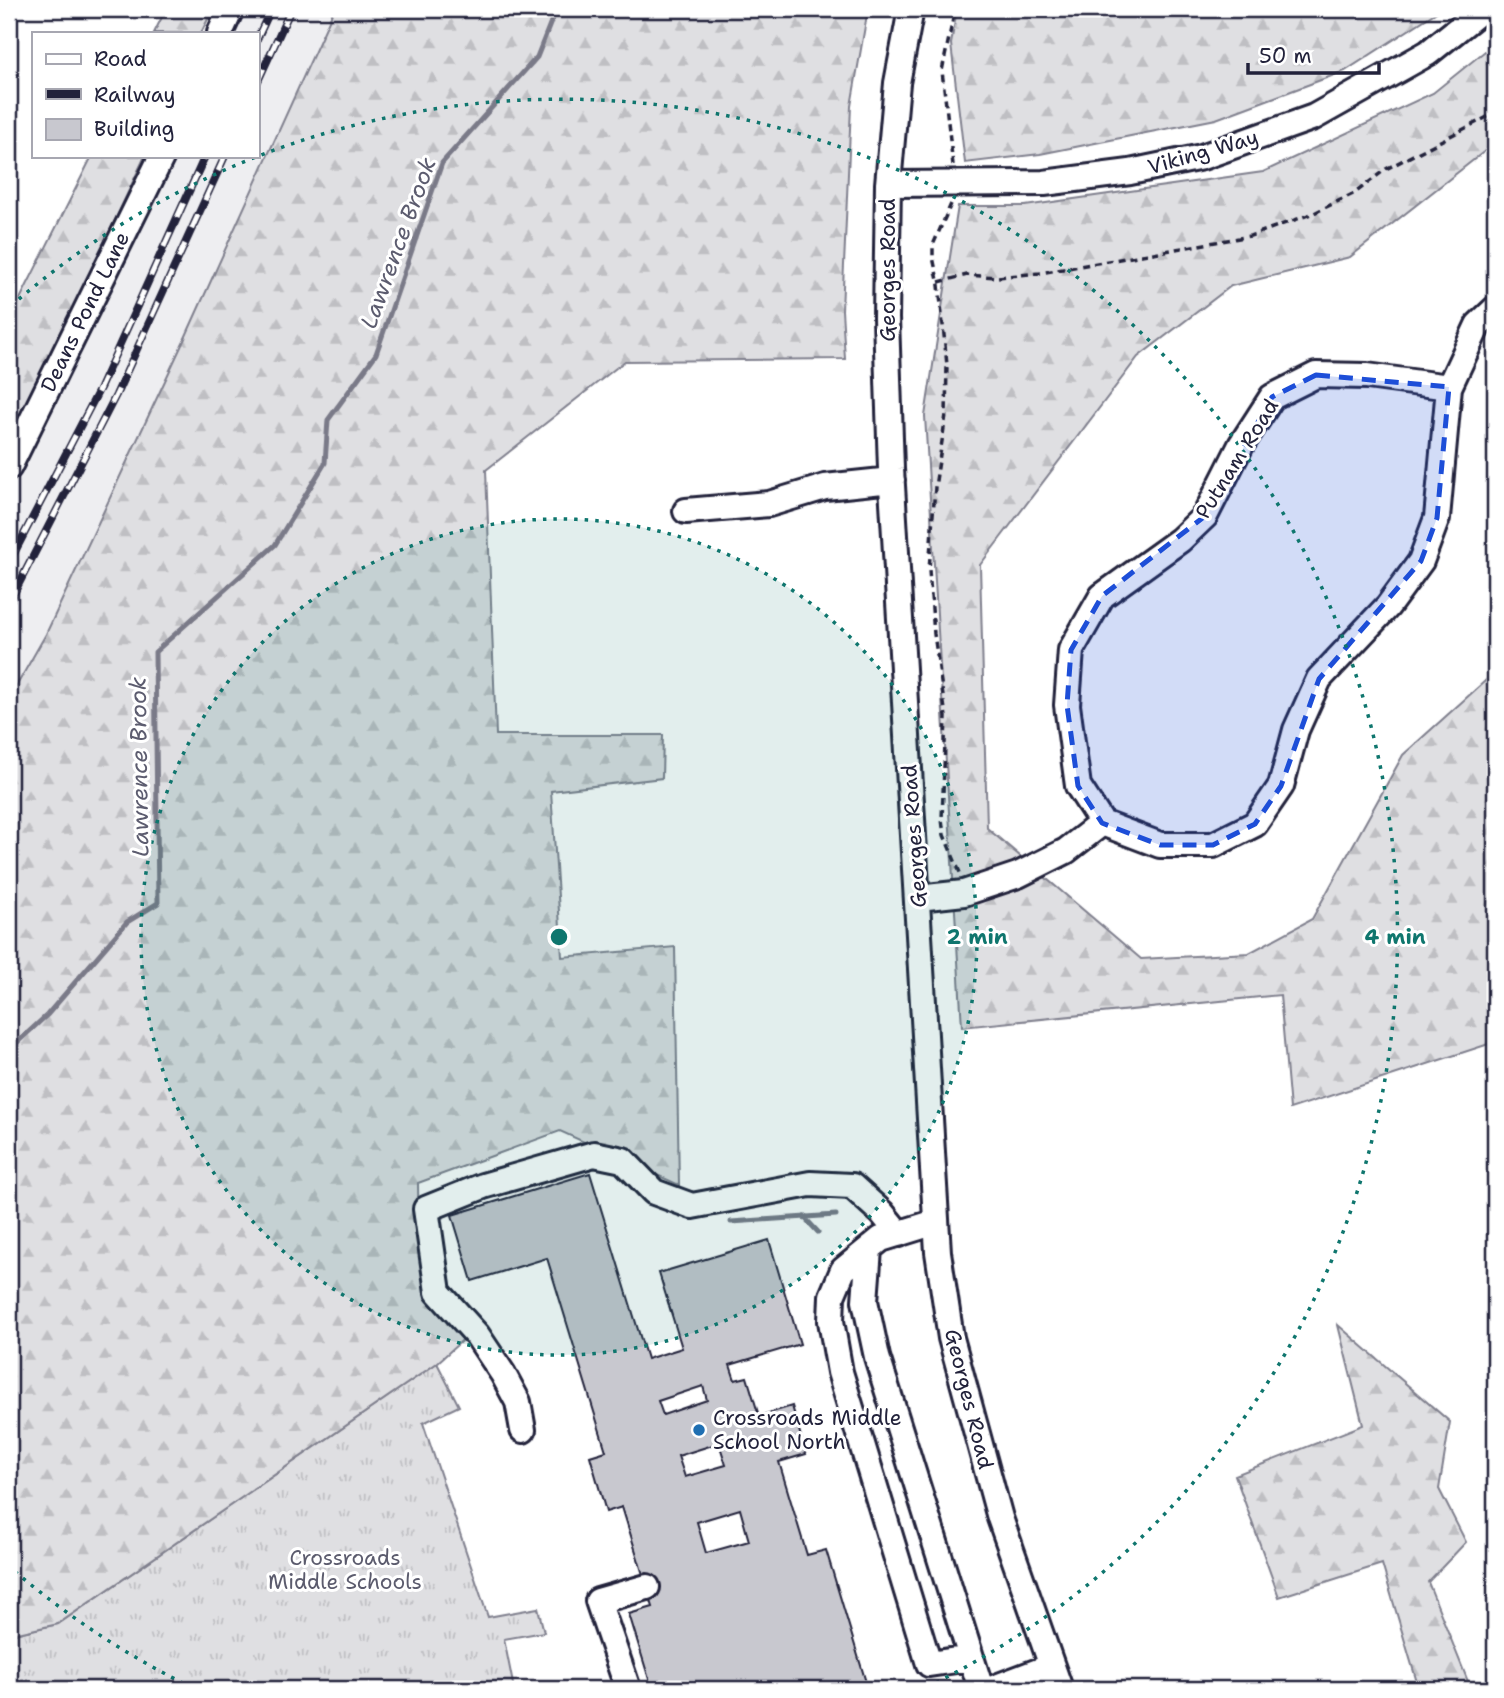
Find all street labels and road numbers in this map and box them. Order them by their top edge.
street label: Viking Way [1144,123,1262,181]
street label: Georges Road [874,198,902,342]
street label: Deans Pond Lane [34,227,136,397]
street label: Putnam Road [1189,394,1285,524]
street label: Georges Road [895,763,933,909]
street label: Georges Road [938,1326,1000,1472]

